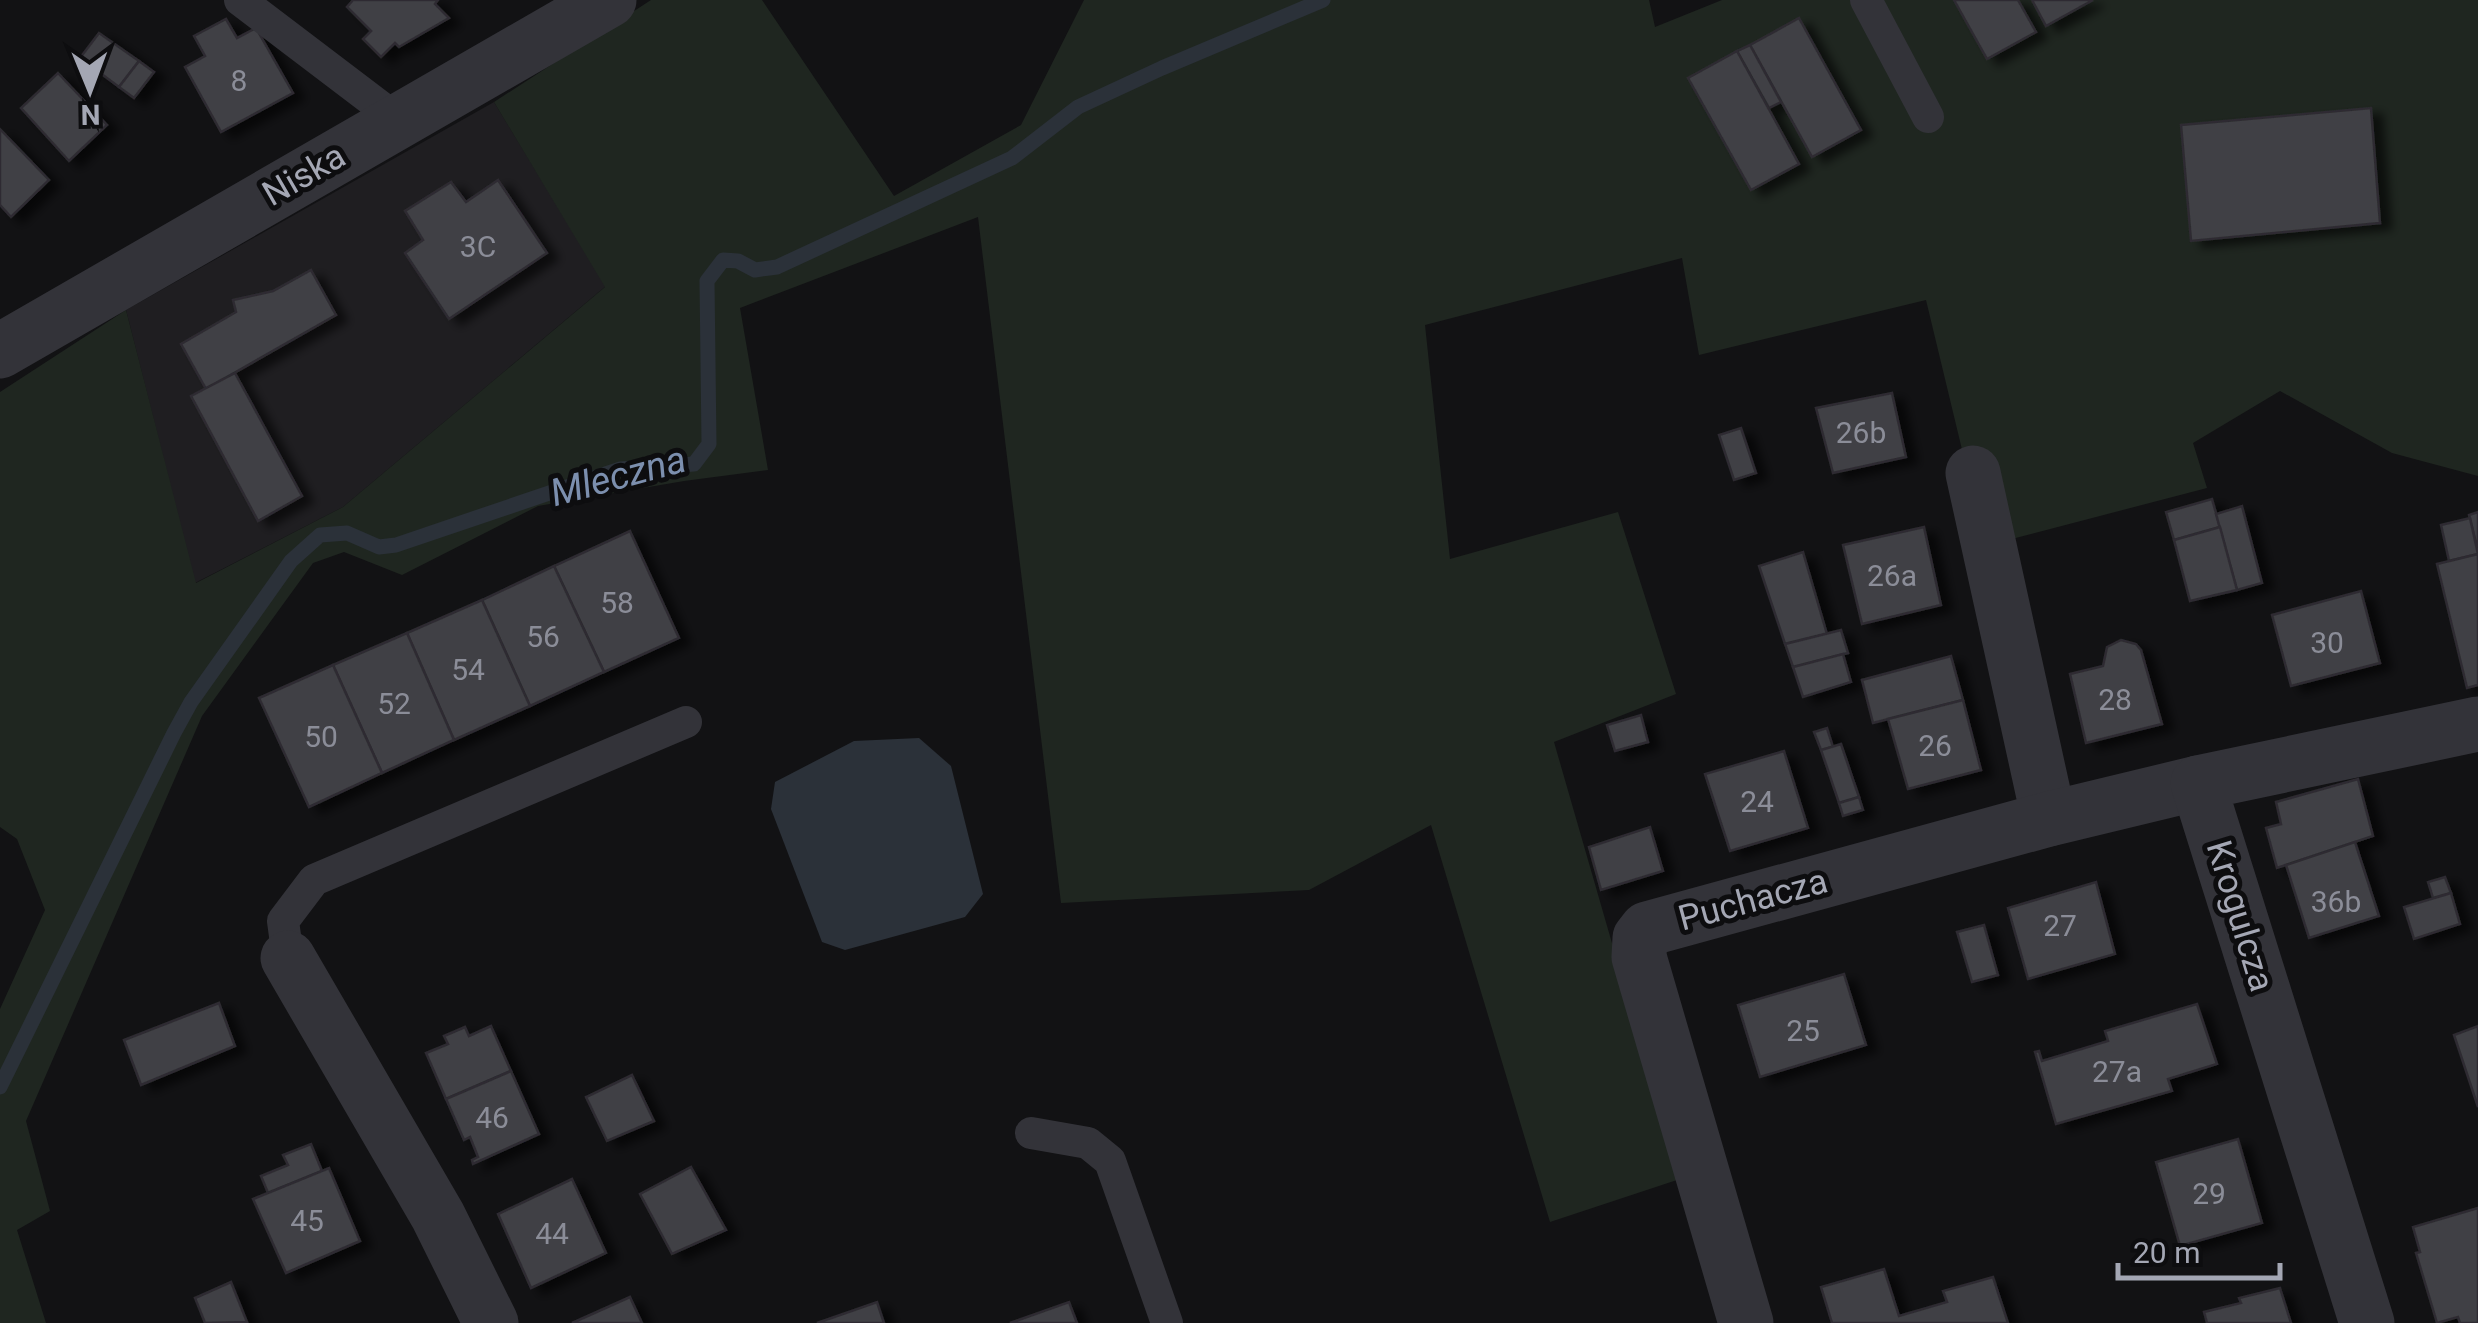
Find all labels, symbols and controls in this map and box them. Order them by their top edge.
north arrow [40,40,140,140]
house number: 8 [231,63,247,98]
text: N [80,98,101,131]
street label: Niska [256,135,352,215]
house number: 3C [460,229,496,264]
house number: 26b [1836,415,1886,450]
water label: Mleczna [545,437,691,515]
house number: 26a [1867,558,1917,593]
house number: 58 [600,585,634,620]
house number: 56 [526,619,560,654]
house number: 30 [2310,625,2344,660]
house number: 54 [451,652,485,687]
house number: 28 [2098,682,2132,717]
house number: 52 [377,686,411,721]
house number: 50 [304,719,338,754]
house number: 26 [1918,728,1952,763]
house number: 24 [1740,784,1774,819]
street label: Krogulcza [2198,836,2282,996]
street label: Puchacza [1674,860,1832,940]
house number: 36b [2311,884,2361,919]
house number: 27 [2043,908,2077,943]
house number: 25 [1786,1013,1820,1048]
house number: 27a [2092,1054,2142,1089]
house number: 46 [475,1100,509,1135]
house number: 29 [2192,1176,2226,1211]
house number: 45 [290,1203,324,1238]
house number: 44 [535,1216,569,1251]
scale bar [2118,1218,2280,1280]
text: 20 m [2133,1235,2200,1270]

